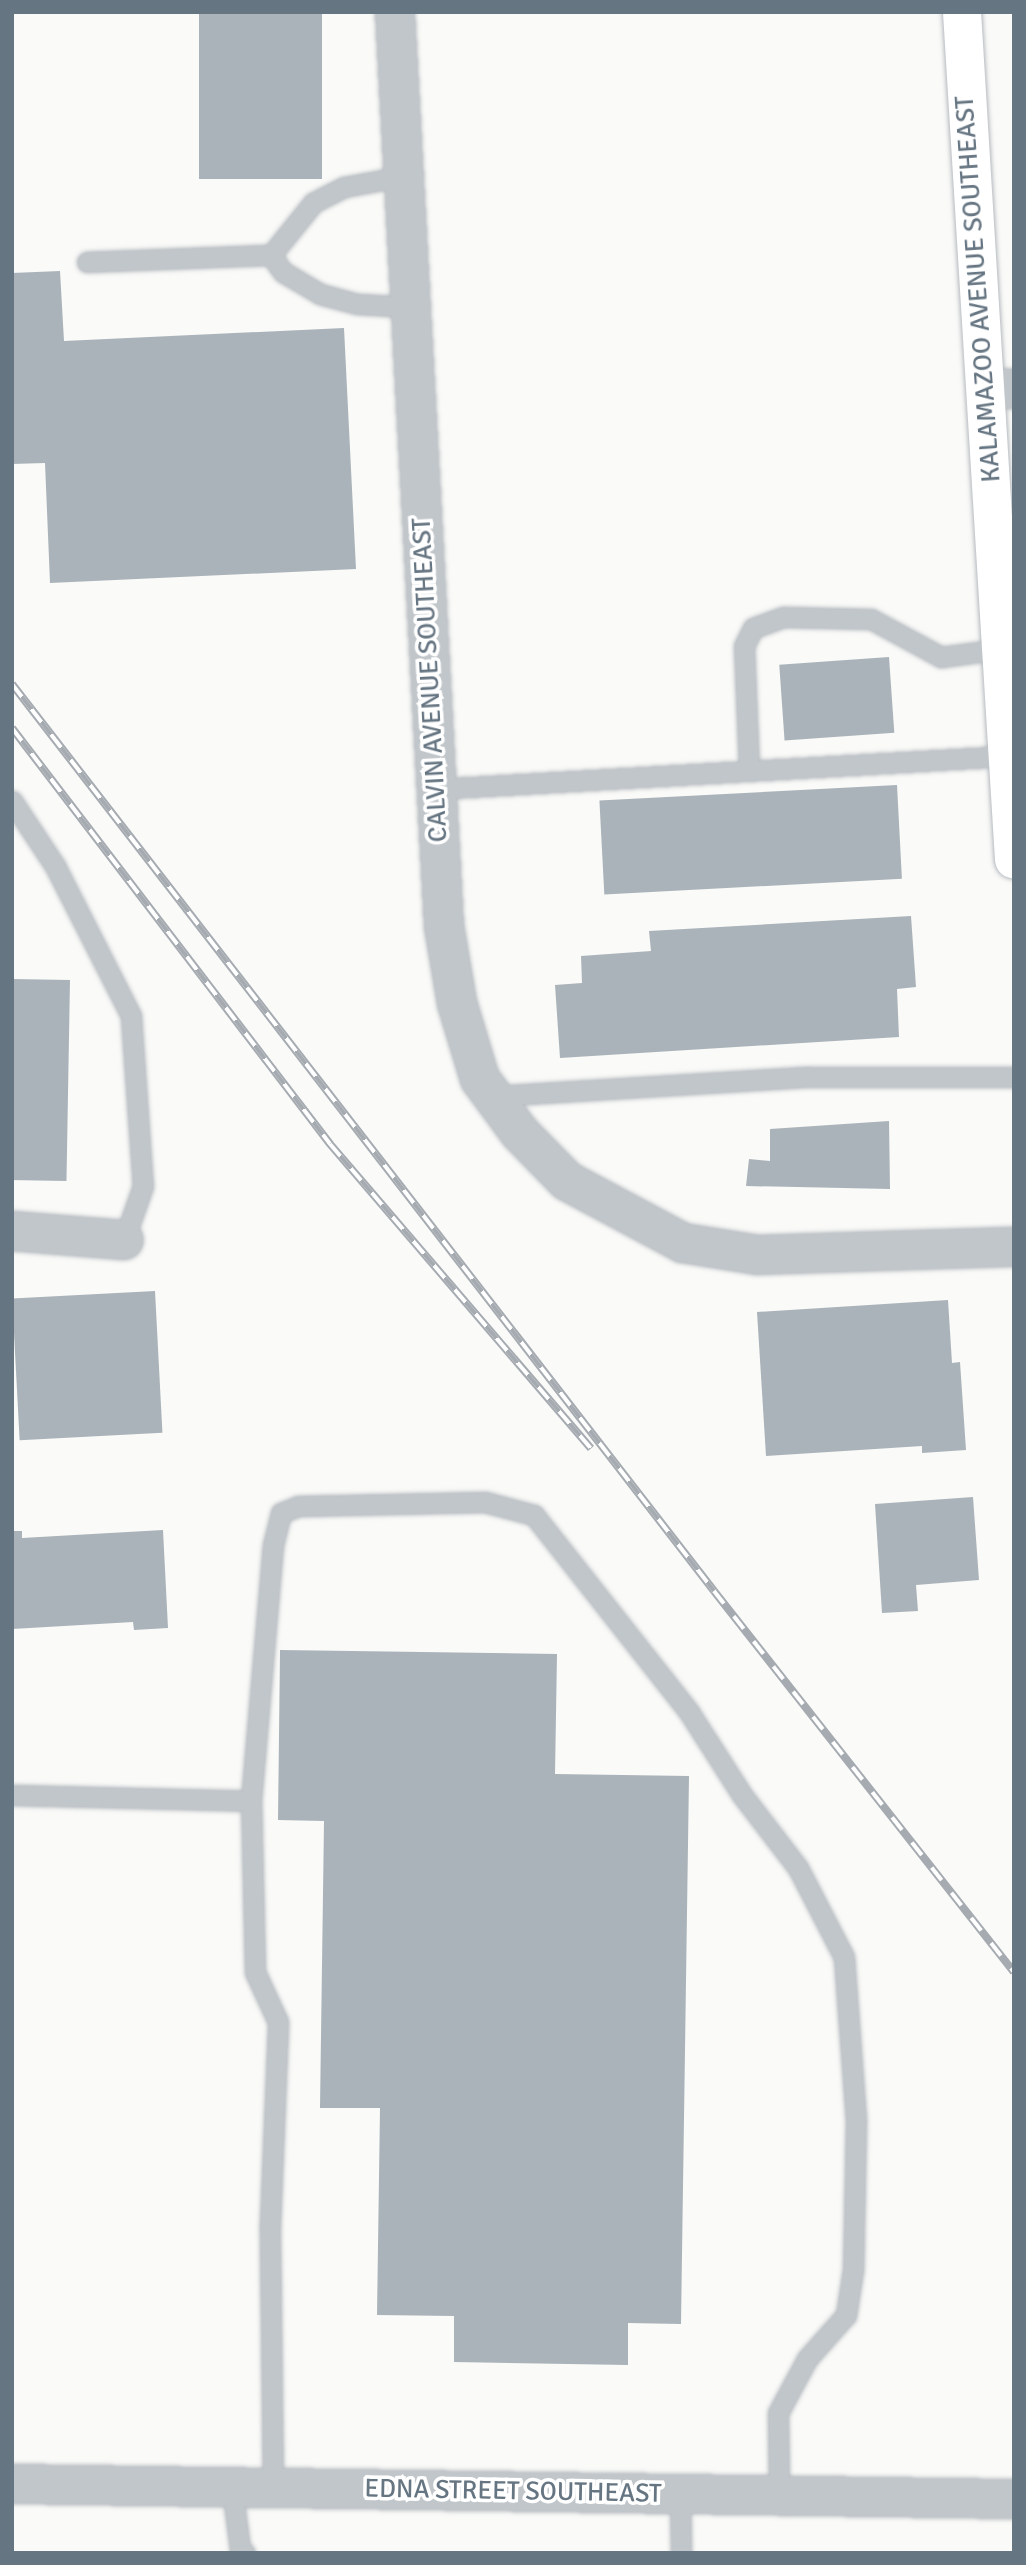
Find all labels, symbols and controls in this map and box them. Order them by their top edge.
street label: KALAMAZOO AVENUE SOUTHEAST [950,95,1008,483]
street label: CALVIN AVENUE SOUTHEAST [407,517,455,843]
street label: EDNA STREET SOUTHEAST [364,2474,662,2510]

